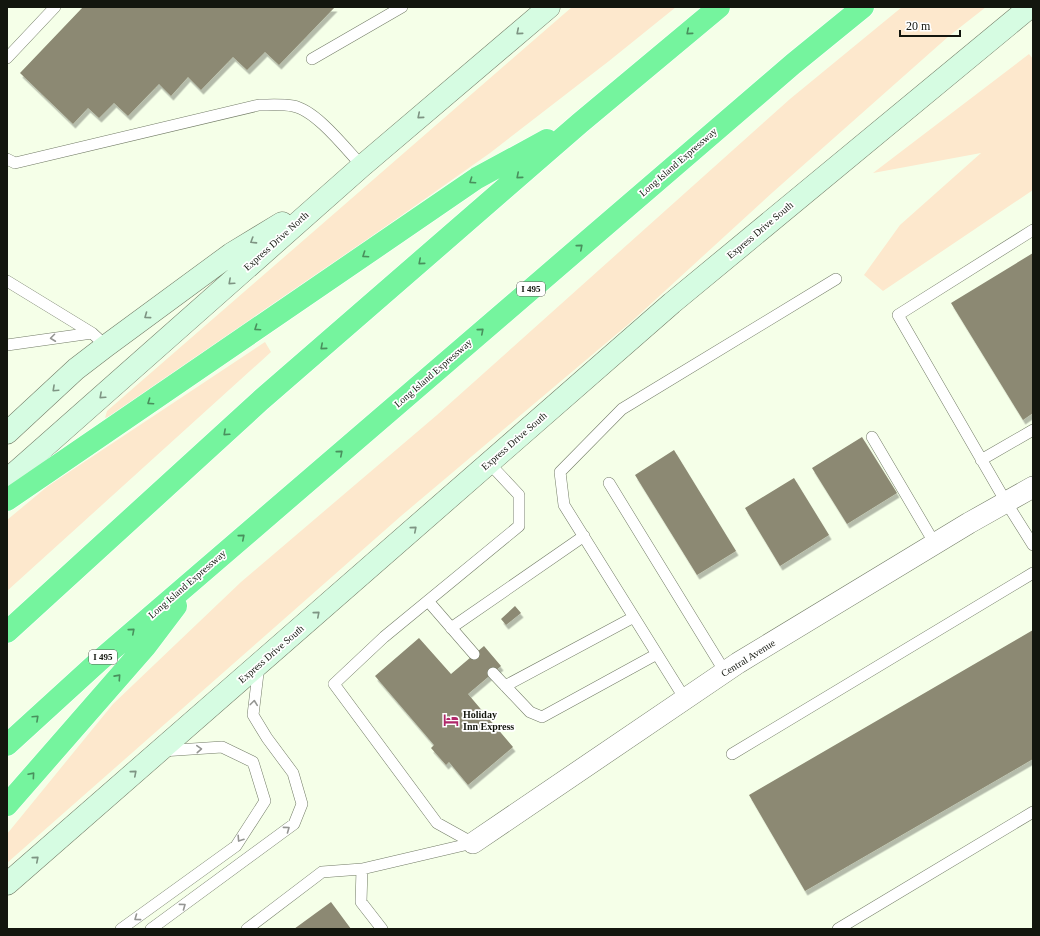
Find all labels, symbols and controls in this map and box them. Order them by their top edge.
scale bar [900,12,960,38]
text: 20 m [906,19,931,33]
one-way arrow [686,27,693,34]
one-way arrow [517,28,524,35]
one-way arrow [418,112,425,119]
street label: Long Island Expressway [637,125,719,199]
one-way arrow [517,172,524,179]
one-way arrow [469,177,476,184]
street label: Express Drive South [725,199,795,261]
street label: Express Drive North [242,209,310,273]
one-way arrow [250,236,257,243]
one-way arrow [575,244,582,251]
one-way arrow [362,250,369,257]
one-way arrow [419,257,426,264]
one-way arrow [228,277,236,284]
road number: I 495 [517,282,545,296]
one-way arrow [144,311,151,318]
one-way arrow [255,323,262,330]
one-way arrow [477,329,484,336]
one-way arrow [50,333,56,342]
street label: Long Island Expressway [392,336,474,410]
one-way arrow [320,342,328,350]
one-way arrow [52,385,60,392]
one-way arrow [100,391,107,398]
one-way arrow [147,397,154,405]
street label: Express Drive South [479,410,549,472]
one-way arrow [223,428,230,435]
one-way arrow [335,450,343,457]
one-way arrow [410,526,417,533]
one-way arrow [237,535,244,542]
street label: Long Island Expressway [146,547,228,621]
one-way arrow [312,612,319,619]
street label: Express Drive South [236,623,306,685]
one-way arrow [128,629,135,636]
street label: Central Avenue [719,637,778,679]
road number: I 495 [89,650,117,664]
one-way arrow [113,674,121,682]
one-way arrow [249,700,258,706]
place label: Holiday Inn Express [463,709,514,732]
hotel icon: Holiday Inn Express [442,711,460,729]
one-way arrow [31,716,39,723]
one-way arrow [196,744,202,753]
one-way arrow [130,771,137,778]
one-way arrow [28,772,35,780]
one-way arrow [283,826,290,833]
one-way arrow [237,835,245,842]
one-way arrow [32,856,39,863]
one-way arrow [178,904,185,911]
one-way arrow [134,913,141,920]

